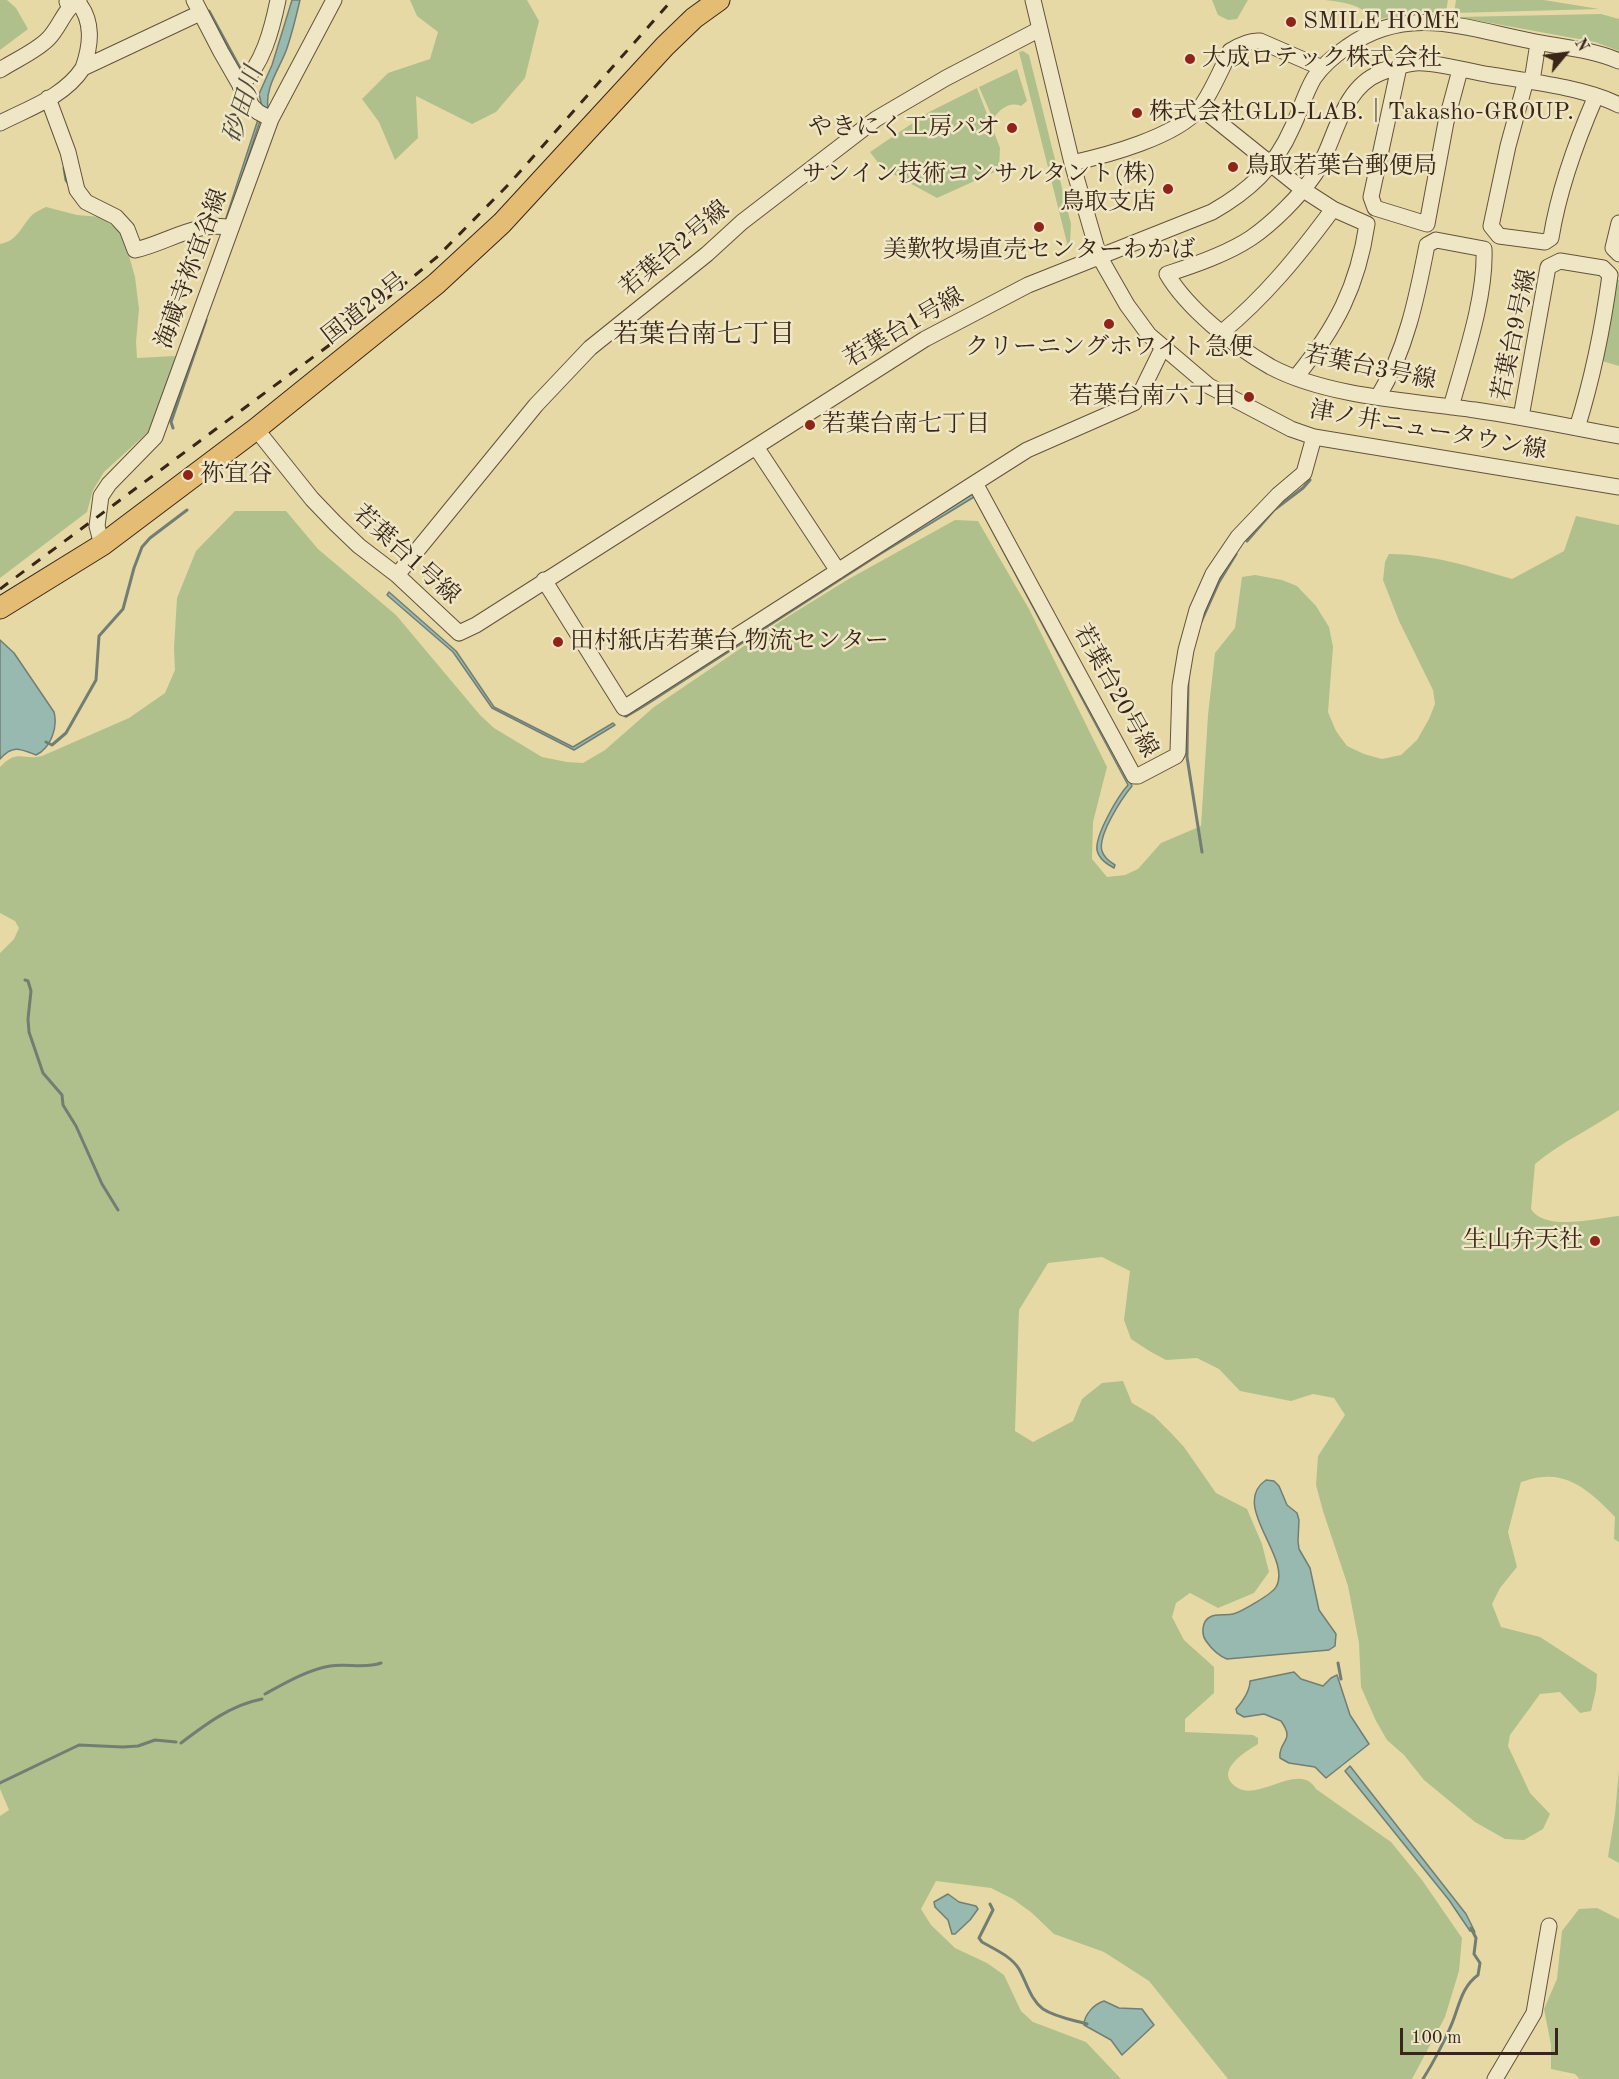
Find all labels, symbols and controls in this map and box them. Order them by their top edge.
place label: SMILE HOME [1303,8,1459,36]
marker: SMILE HOME [1284,15,1298,29]
north arrow [1535,24,1595,84]
text: N [1571,36,1591,54]
place label: 大成ロテック株式会社 [1202,45,1442,73]
marker: 大成ロテック株式会社 [1183,52,1197,66]
water label: 砂田川 [217,63,271,147]
place label: 株式会社GLD-LAB.｜Takasho-GROUP. [1149,99,1574,127]
marker: 株式会社GLD-LAB.｜Takasho-GROUP. [1130,106,1144,120]
place label: やきにく工房パオ [808,114,1000,142]
marker: やきにく工房パオ [1005,121,1019,135]
place label: 鳥取若葉台郵便局 [1245,153,1437,181]
marker: 鳥取若葉台郵便局 [1226,160,1240,174]
place label: サンイン技術コンサルタント(株) 鳥取支店 [802,161,1156,217]
marker: サンイン技術コンサルタント(株) 鳥取支店 [1161,182,1175,196]
street label: 海蔵寺祢宜谷線 [150,185,234,353]
street label: 若葉台2号線 [614,195,736,303]
marker: 美歎牧場直売センターわかば [1032,220,1046,234]
place label: 美歎牧場直売センターわかば [883,237,1195,265]
street label: 国道29号 [317,267,413,351]
street label: 若葉台9号線 [1487,267,1543,403]
street label: 若葉台1号線 [839,282,969,374]
marker: クリーニングホワイト急便 [1102,317,1116,331]
district label: 若葉台南七丁目 [613,319,795,351]
place label: クリーニングホワイト急便 [965,334,1253,362]
street label: 若葉台3号線 [1302,340,1438,396]
place label: 若葉台南六丁目 [1069,383,1237,411]
marker: 若葉台南六丁目 [1242,390,1256,404]
street label: 津ノ井ニュータウン線 [1307,396,1549,466]
place label: 若葉台南七丁目 [822,411,990,439]
marker: 若葉台南七丁目 [803,418,817,432]
place label: 祢宜谷 [200,461,272,489]
marker: 祢宜谷 [181,468,195,482]
street label: 若葉台1号線 [347,499,465,611]
street label: 若葉台20号線 [1067,619,1163,763]
place label: 田村紙店若葉台 物流センター [570,628,889,656]
marker: 田村紙店若葉台 物流センター [551,635,565,649]
place label: 生山弁天社 [1463,1227,1583,1255]
marker: 生山弁天社 [1588,1234,1602,1248]
scale bar [1403,2016,1560,2054]
text: 100 m [1411,2029,1462,2047]

